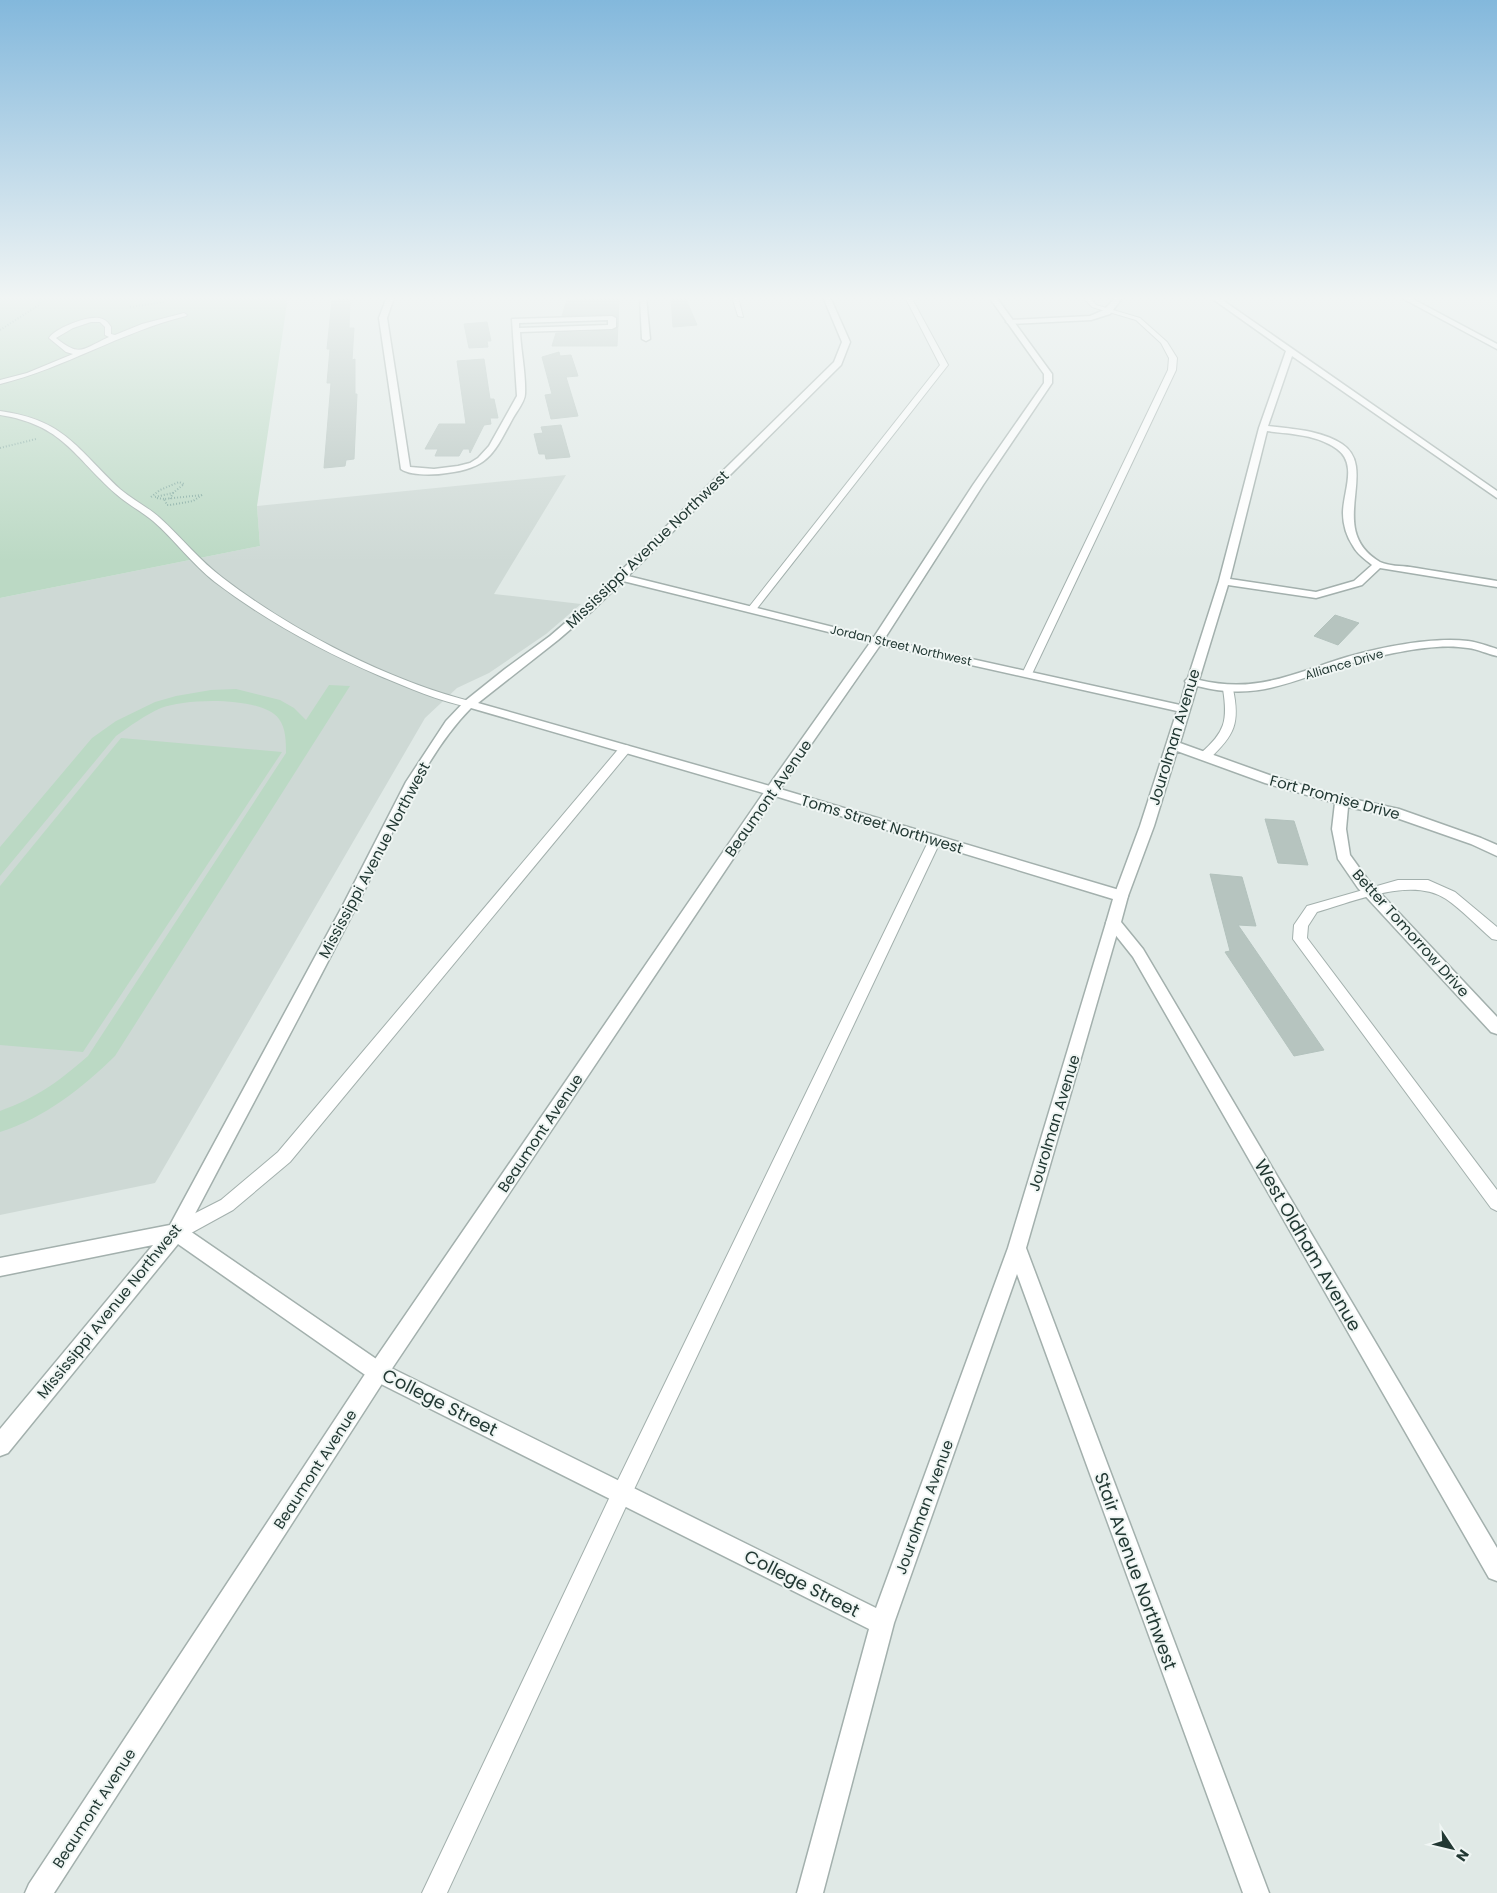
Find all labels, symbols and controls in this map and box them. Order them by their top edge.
street label: Mississippi Avenue Northwest [561,465,733,633]
street label: Jordan Street Northwest [829,620,973,670]
street label: Alliance Drive [1303,645,1385,683]
street label: Jourolman Avenue [1143,666,1205,808]
street label: Beaumont Avenue [720,735,816,861]
street label: Mississippi Avenue Northwest [313,758,435,962]
street label: Fort Promise Drive [1268,770,1402,824]
street label: Toms Street Northwest [798,789,966,859]
street label: Better Tomorrow Drive [1348,864,1474,1002]
street label: Jourolman Avenue [1023,1052,1085,1194]
street label: Beaumont Avenue [493,1070,587,1196]
street label: West Oldham Avenue [1248,1154,1368,1336]
street label: Mississippi Avenue Northwest [32,1219,186,1403]
street label: College Street [378,1362,502,1442]
street label: Beaumont Avenue [268,1405,362,1533]
street label: Jourolman Avenue [890,1437,958,1577]
street label: Stair Avenue Northwest [1089,1469,1183,1673]
street label: College Street [740,1543,864,1623]
street label: Beaumont Avenue [47,1744,141,1872]
north arrow [1427,1823,1477,1873]
text: N [1451,1845,1474,1866]

